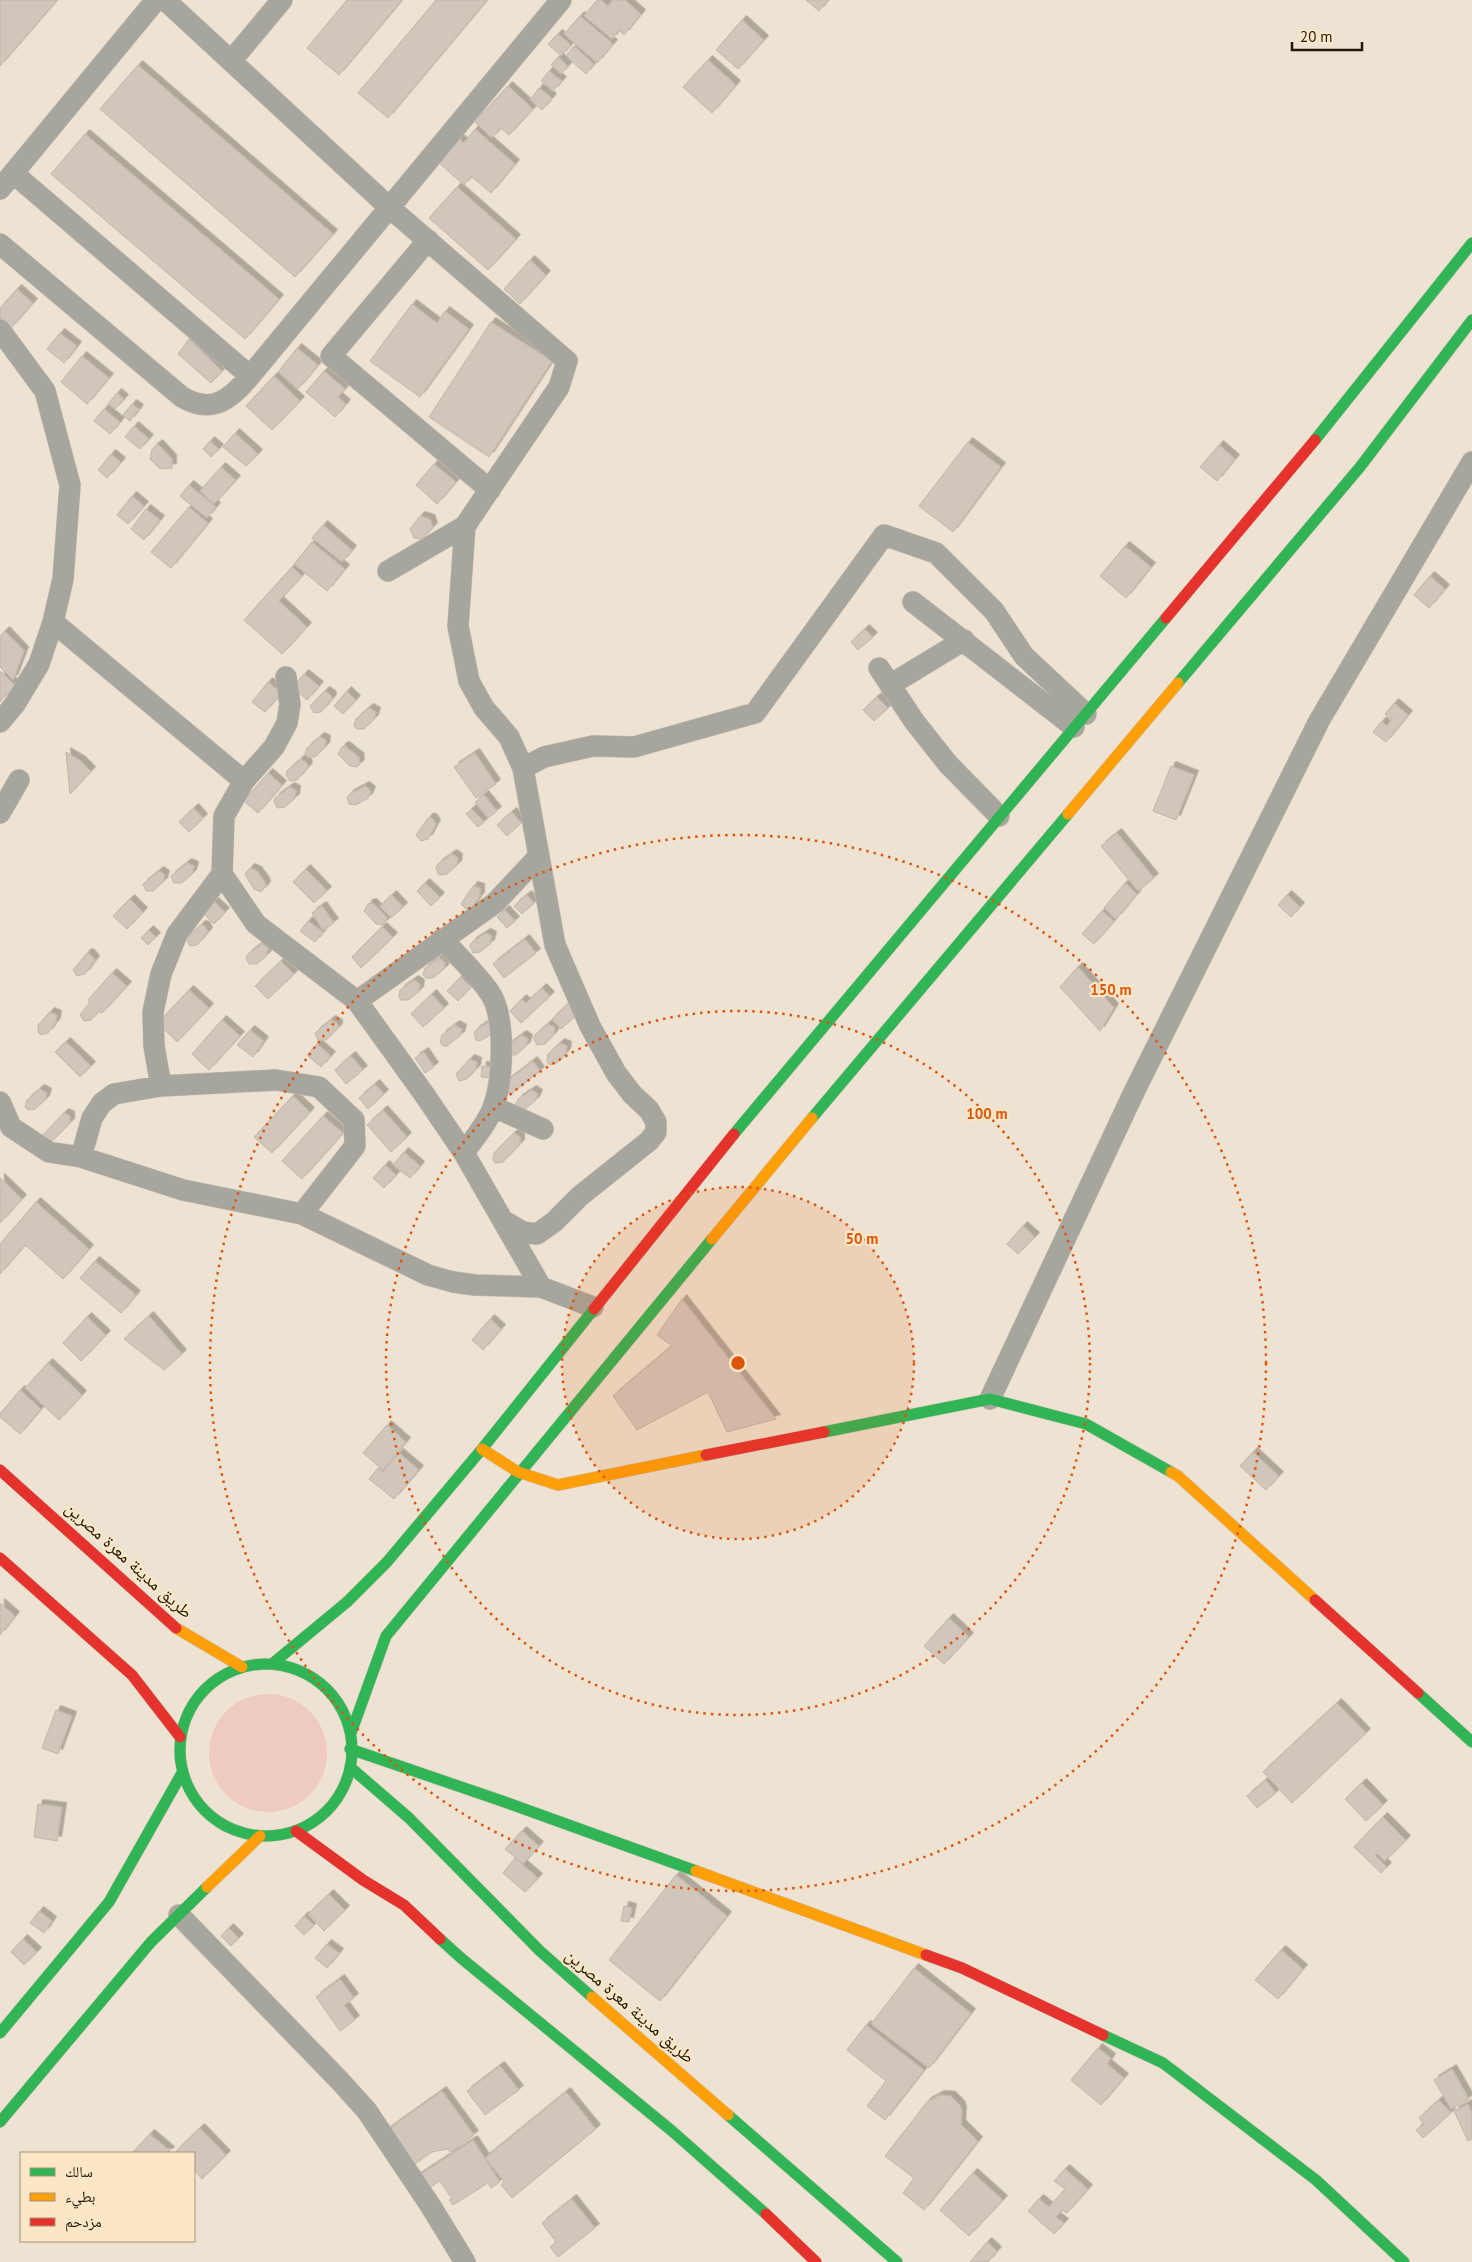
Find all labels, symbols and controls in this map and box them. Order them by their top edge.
scale bar [1292,20,1362,52]
text: 20 m [1300,27,1333,46]
text: 150 m [1090,980,1132,999]
text: 100 m [966,1104,1008,1123]
text: 50 m [846,1229,878,1248]
centre of rings [729,1354,747,1372]
street label: طريق مدينة معرة مصرين [61,1496,198,1623]
street label: طريق مدينة معرة مصرين [561,1943,700,2068]
legend [20,2152,195,2242]
text: سالك [65,2162,93,2181]
text: بطيء [65,2187,95,2209]
text: مزدحم [65,2212,102,2232]

